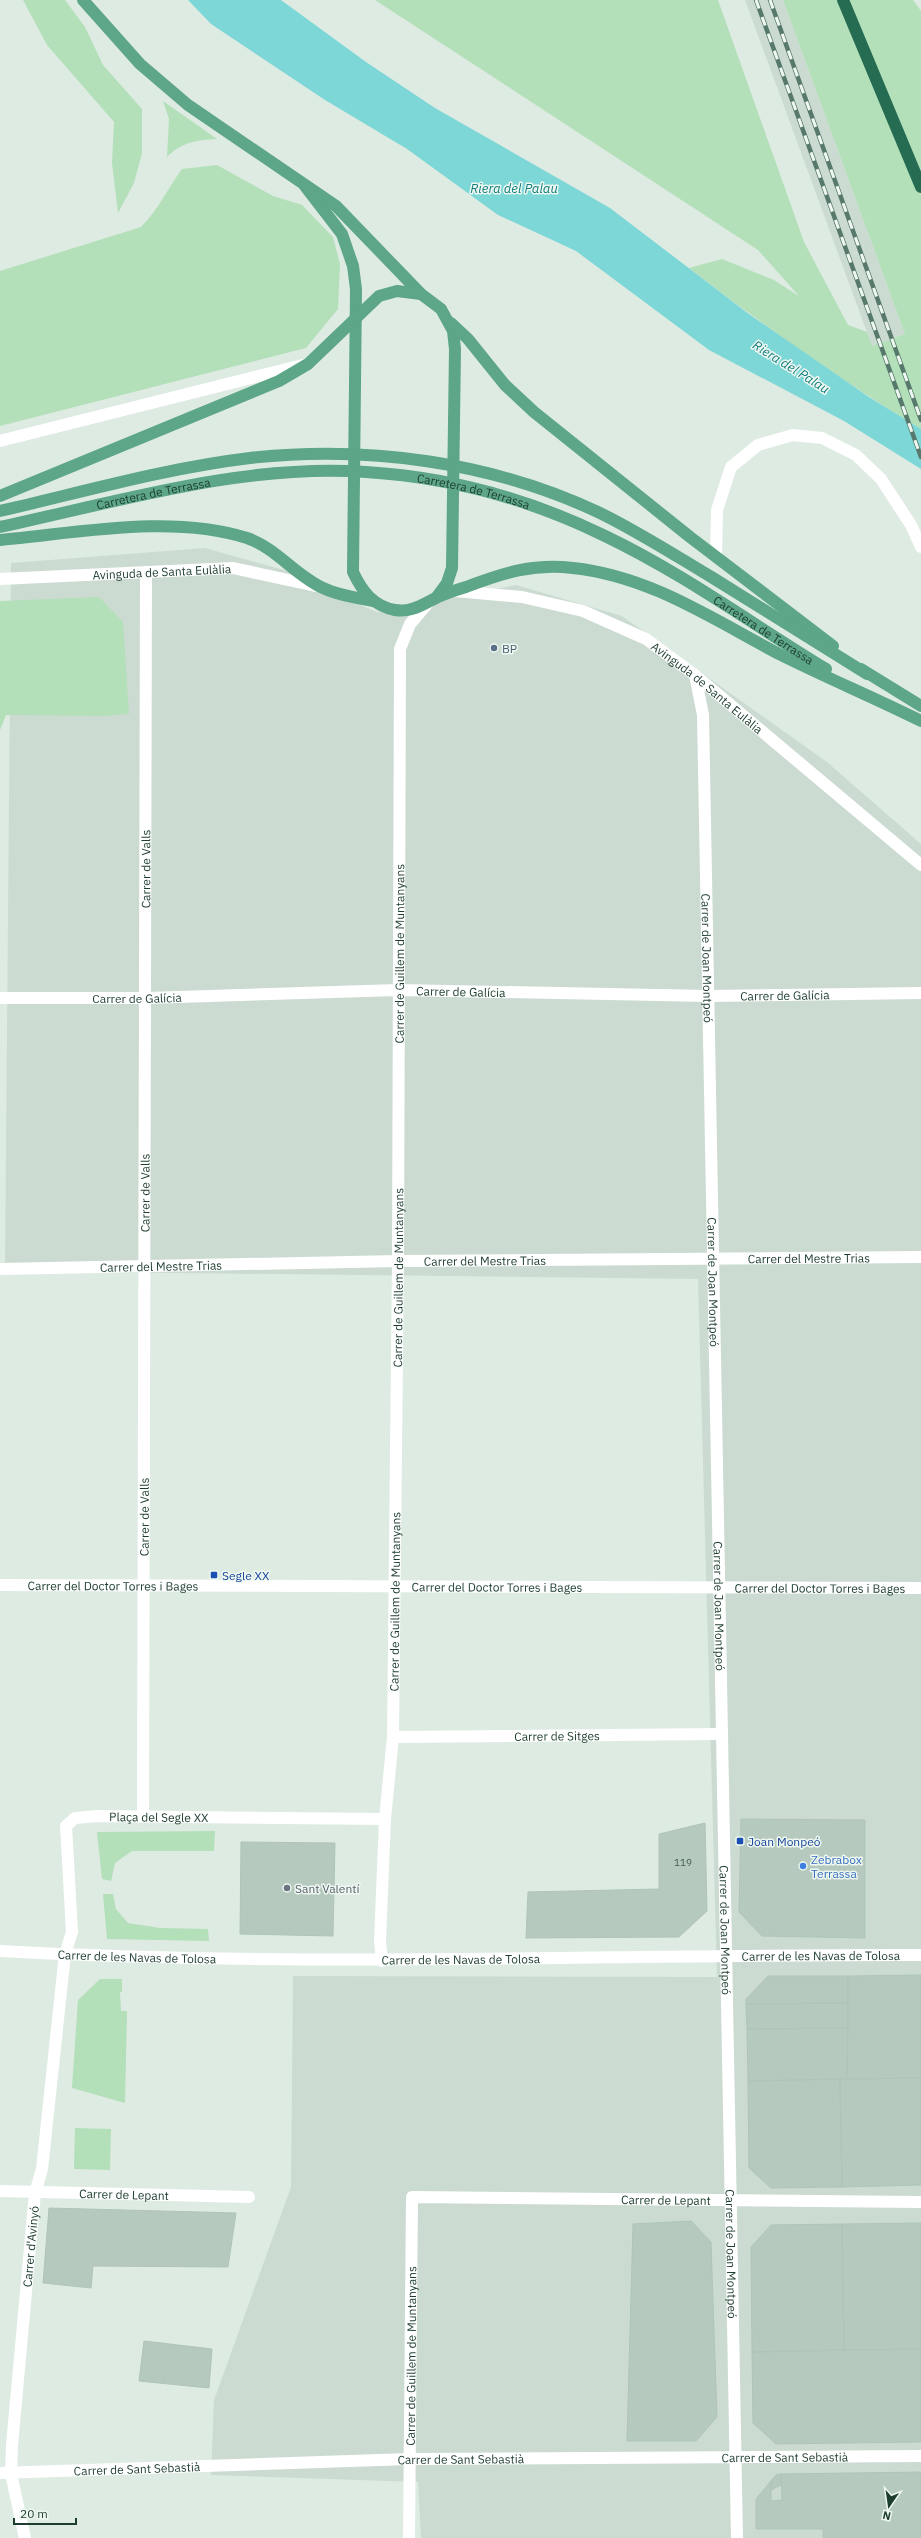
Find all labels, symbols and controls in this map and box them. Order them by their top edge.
water label: Riera del Palau [470,180,558,197]
water label: Riera del Palau [749,337,833,397]
street label: Carretera de Terrassa [416,470,533,512]
street label: Carretera de Terrassa [95,474,212,512]
street label: Avinguda de Santa Eulàlia [92,561,232,582]
street label: Carretera de Terrassa [711,592,817,667]
street label: Avinguda de Santa Eulàlia [649,638,767,737]
place label: BP [502,641,517,656]
marker: BP [489,643,499,653]
street label: Carrer de Valls [138,830,153,908]
street label: Carrer de Guillem de Muntanyans [391,864,407,1043]
street label: Carrer de Joan Montpeó [699,893,716,1023]
street label: Carrer de Galícia [416,983,506,1000]
street label: Carrer de Galícia [740,987,830,1003]
street label: Carrer de Galícia [92,989,183,1006]
street label: Carrer de Valls [137,1154,152,1232]
street label: Carrer de Guillem de Muntanyans [389,1188,406,1367]
street label: Carrer de Joan Montpeó [705,1217,722,1347]
street label: Carrer del Mestre Trias [748,1250,870,1266]
street label: Carrer del Mestre Trias [424,1252,546,1268]
street label: Carrer del Mestre Trias [100,1257,222,1274]
street label: Carrer de Valls [136,1478,151,1556]
street label: Carrer de Guillem de Muntanyans [386,1512,403,1691]
street label: Carrer de Joan Montpeó [711,1541,728,1671]
place label: Segle XX [222,1568,270,1583]
marker: Segle XX [209,1570,219,1580]
street label: Carrer del Doctor Torres i Bages [28,1578,199,1593]
street label: Carrer del Doctor Torres i Bages [412,1579,583,1594]
street label: Carrer del Doctor Torres i Bages [735,1580,906,1595]
street label: Carrer de Sitges [514,1728,600,1743]
street label: Plaça del Segle XX [109,1809,209,1825]
place label: Joan Monpeó [748,1834,821,1849]
marker: Joan Monpeó [735,1836,745,1846]
place label: Zebrabox Terrassa [811,1852,862,1881]
house number: 119 [674,1856,692,1869]
marker: Zebrabox Terrassa [798,1861,808,1871]
street label: Carrer de Joan Montpeó [717,1865,734,1995]
place label: Sant Valentí [295,1881,359,1896]
marker: Sant Valentí [282,1883,292,1893]
street label: Carrer de les Navas de Tolosa [57,1946,217,1966]
street label: Carrer de les Navas de Tolosa [741,1947,901,1963]
street label: Carrer de les Navas de Tolosa [381,1951,541,1967]
street label: Carrer de Lepant [79,2185,169,2203]
street label: Carrer de Joan Montpeó [723,2189,740,2319]
street label: Carrer de Lepant [621,2192,711,2207]
street label: Carrer d'Avinyó [19,2205,41,2288]
street label: Carrer de Guillem de Muntanyans [402,2266,419,2446]
street label: Carrer de Sant Sebastià [721,2449,849,2465]
street label: Carrer de Sant Sebastià [397,2451,525,2467]
street label: Carrer de Sant Sebastià [73,2459,201,2478]
north arrow [869,2486,909,2526]
scale bar [14,2500,76,2526]
text: 20 m [20,2506,48,2521]
text: N [881,2508,892,2523]

